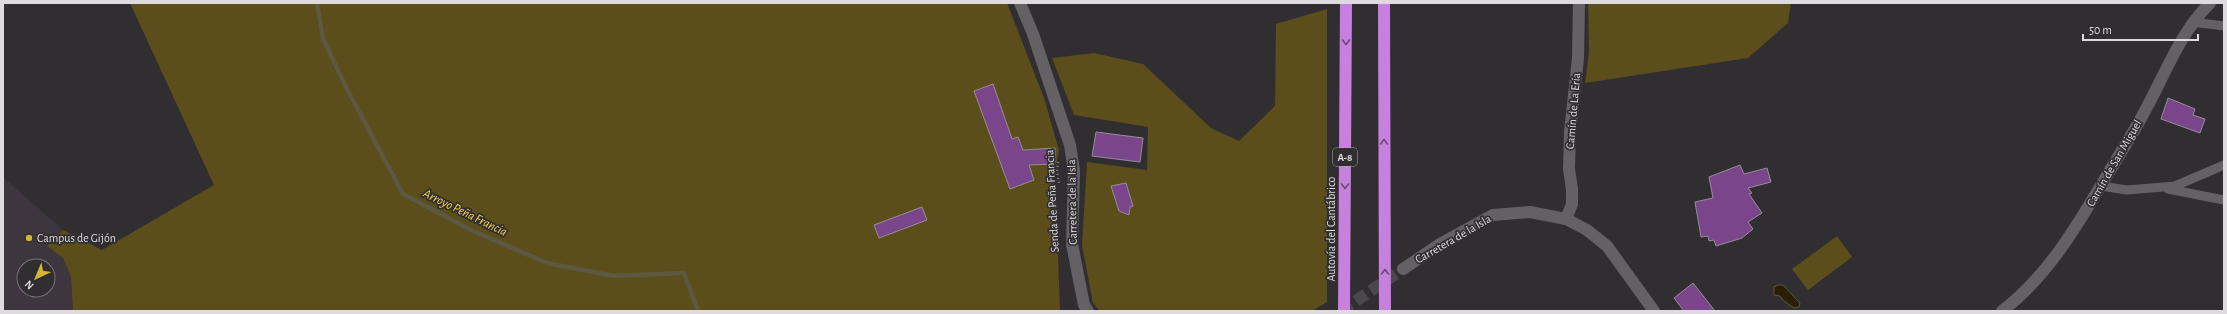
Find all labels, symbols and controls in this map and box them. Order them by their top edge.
scale bar [2083,16,2198,42]
text: 50 m [2089,24,2112,36]
one-way arrow [1342,39,1350,45]
street label: Camín de La Ería [1564,72,1582,150]
street label: Camín de San Miguel [2084,118,2144,208]
one-way arrow [1380,139,1388,145]
road number: A-8 [1333,148,1357,166]
street label: Senda de Peña Francia [1043,149,1061,253]
street label: Carretera de la Isla [1065,159,1079,245]
street label: Autovía del Cantábrico [1325,176,1337,281]
one-way arrow [1341,183,1349,189]
water label: Arroyo Peña Francia [420,187,509,239]
street label: Carretera de la Isla [1413,212,1493,266]
place label: Campus de Gijón [37,232,116,245]
marker: Campus de Gijón [24,233,34,243]
north arrow [16,258,56,298]
one-way arrow [1381,269,1389,275]
text: N [23,278,36,291]

